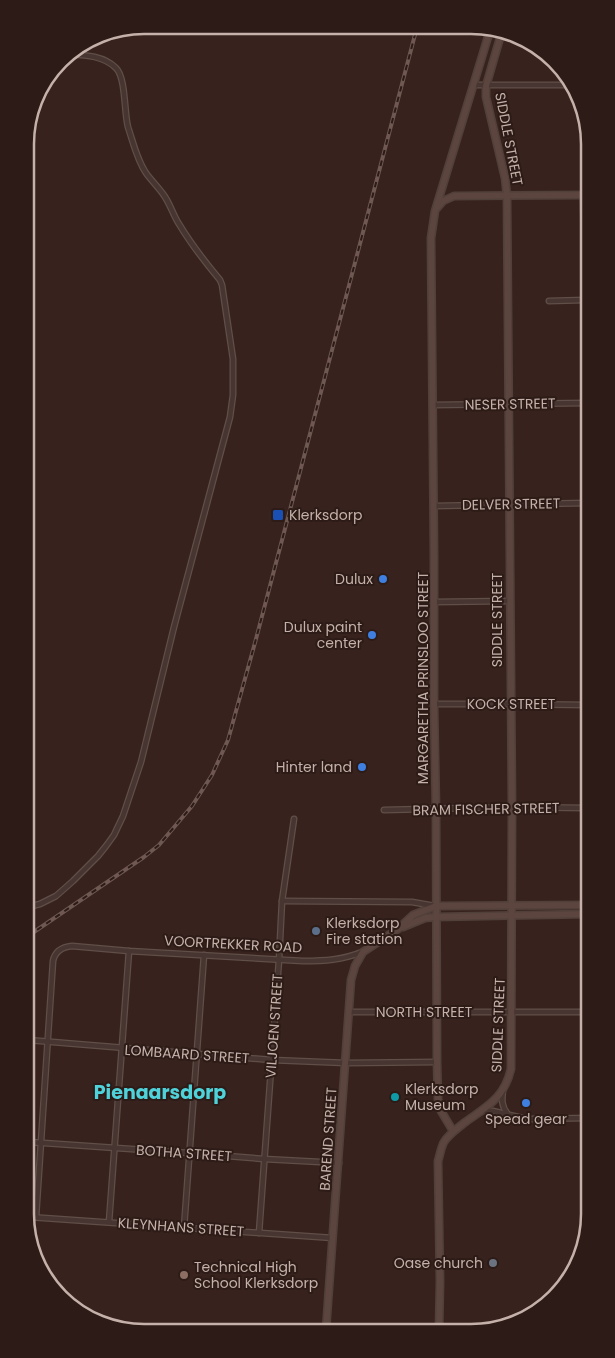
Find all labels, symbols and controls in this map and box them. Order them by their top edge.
street label: SIDDLE STREET [490,91,528,188]
street label: NESER STREET [464,393,556,415]
street label: DELVER STREET [462,493,561,515]
place label: Klerksdorp [289,505,362,525]
marker: Klerksdorp [271,508,285,522]
place label: Dulux [335,569,373,589]
street label: MARGARETHA PRINSLOO STREET [413,571,433,784]
street label: SIDDLE STREET [487,572,507,667]
marker: Dulux [377,573,389,585]
place label: Dulux paint center [284,617,362,653]
marker: Dulux paint center [366,629,378,641]
street label: KOCK STREET [467,694,556,714]
place label: Hinter land [276,757,352,777]
marker: Hinter land [356,761,368,773]
street label: BRAM FISCHER STREET [412,798,560,820]
place label: Klerksdorp Fire station [326,913,402,949]
marker: Klerksdorp Fire station [310,925,322,937]
street label: VOORTREKKER ROAD [163,930,303,958]
street label: VILJOEN STREET [260,973,288,1079]
street label: SIDDLE STREET [486,977,510,1073]
street label: NORTH STREET [376,1002,473,1022]
street label: LOMBAARD STREET [124,1040,250,1068]
district label: Pienaarsdorp [94,1079,226,1106]
place label: Klerksdorp Museum [405,1079,478,1115]
street label: BAREND STREET [314,1086,342,1191]
marker: Klerksdorp Museum [389,1091,401,1103]
marker: Spead gear [520,1097,532,1109]
place label: Spead gear [485,1109,567,1129]
street label: BOTHA STREET [135,1140,233,1166]
street label: KLEYNHANS STREET [117,1213,245,1241]
place label: Oase church [394,1253,483,1273]
place label: Technical High School Klerksdorp [194,1257,318,1293]
marker: Oase church [487,1257,499,1269]
marker: Technical High School Klerksdorp [178,1269,190,1281]

